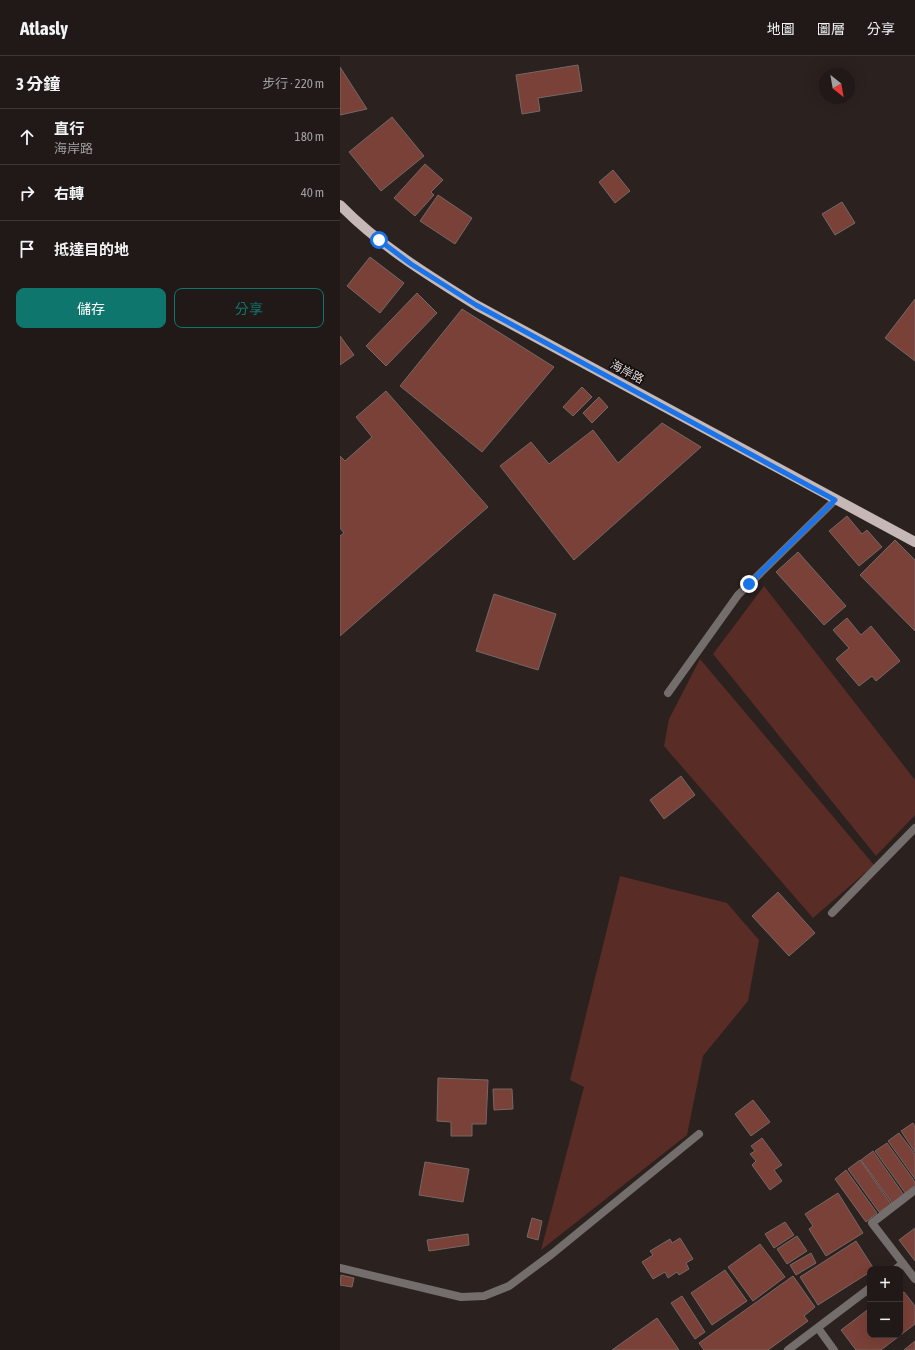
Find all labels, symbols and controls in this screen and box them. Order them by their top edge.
text: Atlasly [20,17,68,39]
text: 地圖 [767,21,795,37]
text: 圖層 [817,21,845,37]
text: 分享 [867,21,895,37]
north arrow [819,68,855,104]
text: 3 分鐘 [16,74,60,94]
text: 步行 · 220 m [262,76,324,91]
text: 直行 [54,120,84,137]
icon: ahead [16,126,38,148]
text: 180 m [295,129,324,144]
text: 海岸路 [54,141,93,156]
icon: right [16,182,38,204]
text: 右轉 [54,185,84,202]
text: 40 m [301,185,324,200]
route start [370,231,388,249]
icon: arrive [16,238,38,260]
text: 抵達目的地 [54,241,129,258]
button: 儲存 [16,288,166,328]
button: 分享 [174,288,324,328]
street label: 海岸路 [608,357,646,387]
route end [740,575,758,593]
map controls [867,1266,903,1338]
button: + [867,1266,903,1302]
button: − [867,1302,903,1338]

